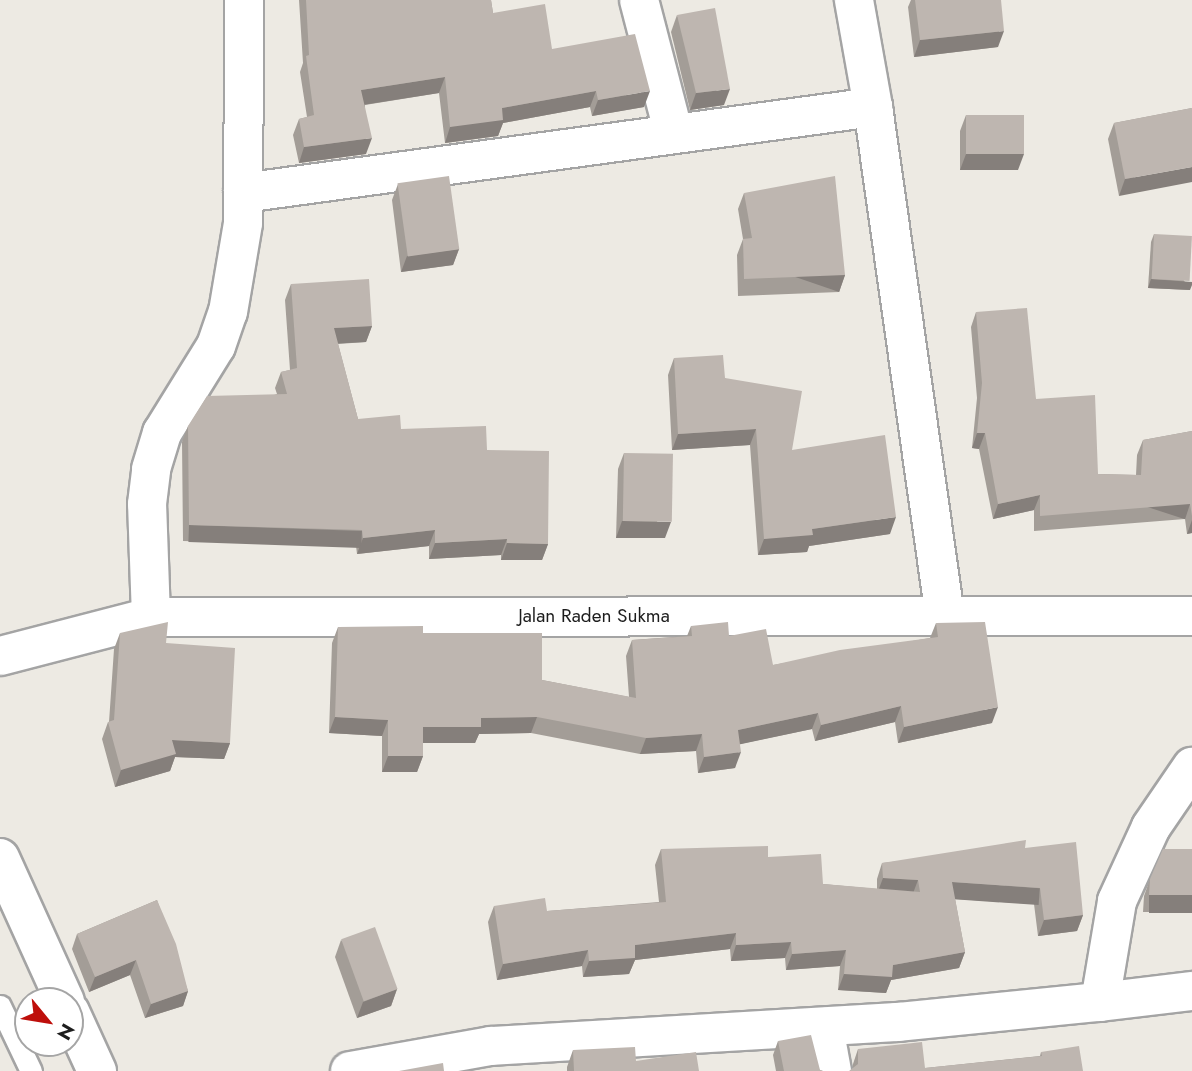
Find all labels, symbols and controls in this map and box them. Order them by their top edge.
street label: Jalan Raden Sukma [518,605,670,627]
north arrow [14,987,84,1057]
text: N [50,1018,81,1045]

